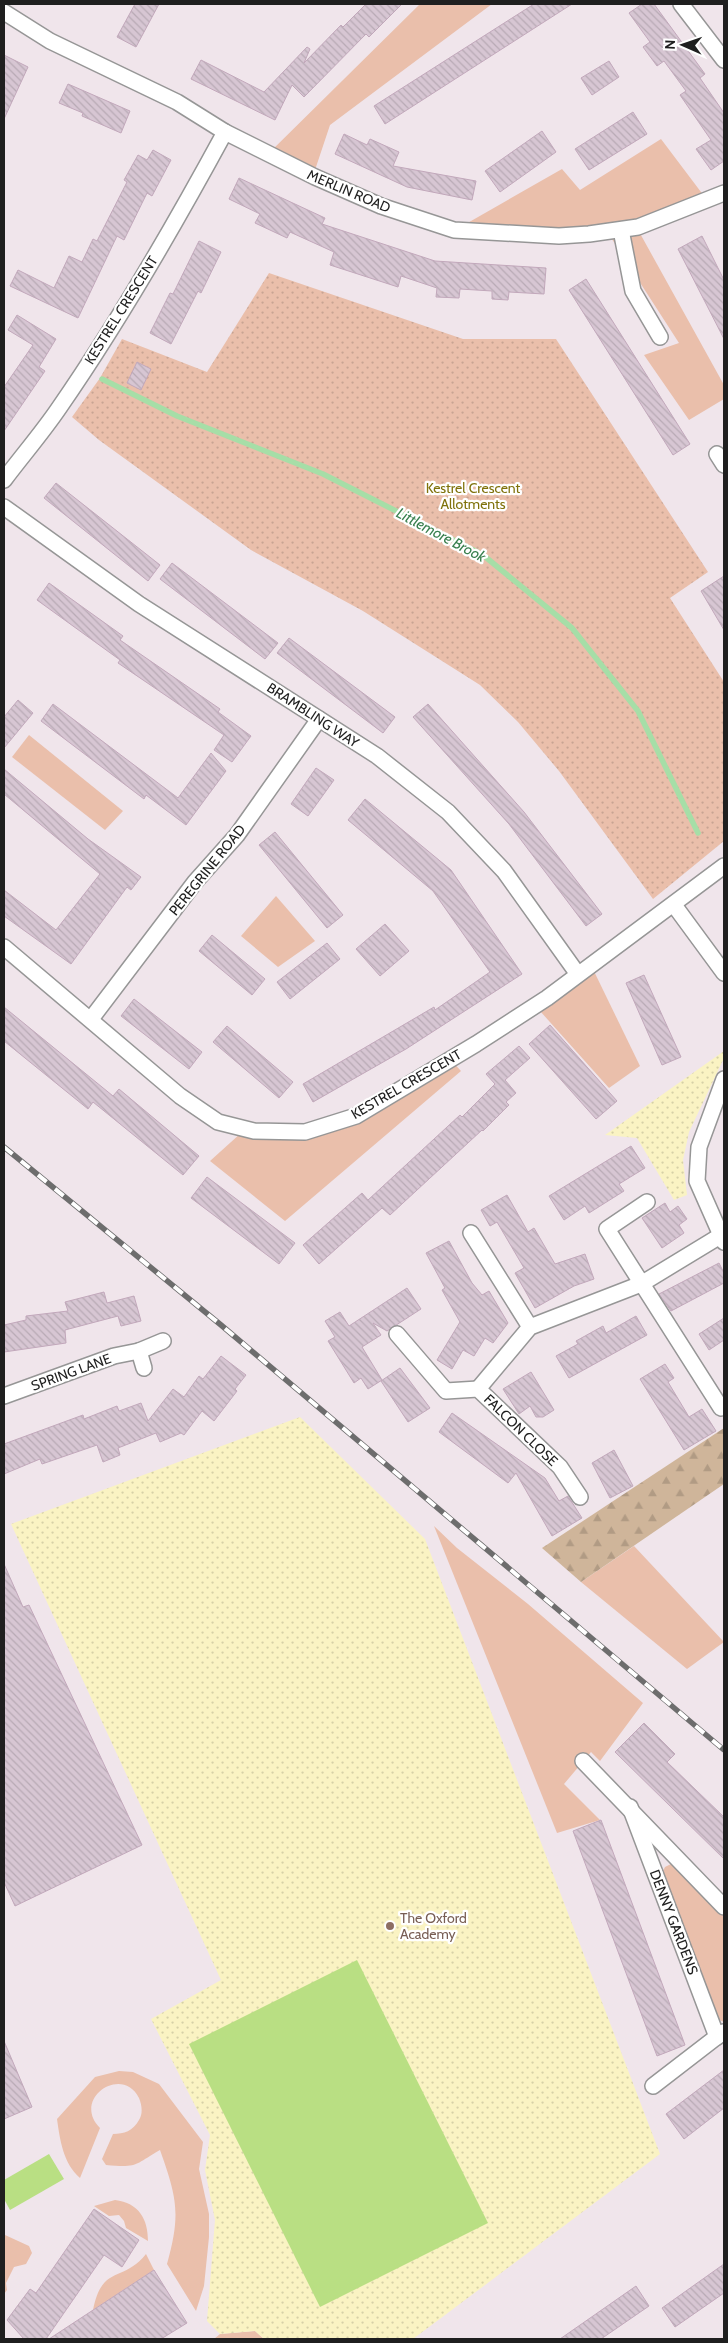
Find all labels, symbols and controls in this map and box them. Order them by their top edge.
north arrow [658,20,708,70]
text: N [661,39,679,50]
street label: MERLIN ROAD [305,165,393,217]
street label: KESTREL CRESCENT [80,252,162,368]
park label: Kestrel Crescent Allotments [426,479,521,513]
water label: Littlemore Brook [393,504,489,566]
street label: BRAMBLING WAY [263,678,363,752]
street label: PEREGRINE ROAD [165,821,249,919]
street label: KESTREL CRESCENT [348,1045,465,1123]
street label: SPRING LANE [29,1349,114,1395]
street label: FALCON CLOSE [480,1390,562,1470]
street label: DENNY GARDENS [646,1867,702,1977]
place label: The Oxford Academy [400,1909,467,1943]
marker: The Oxford Academy [384,1920,396,1932]

